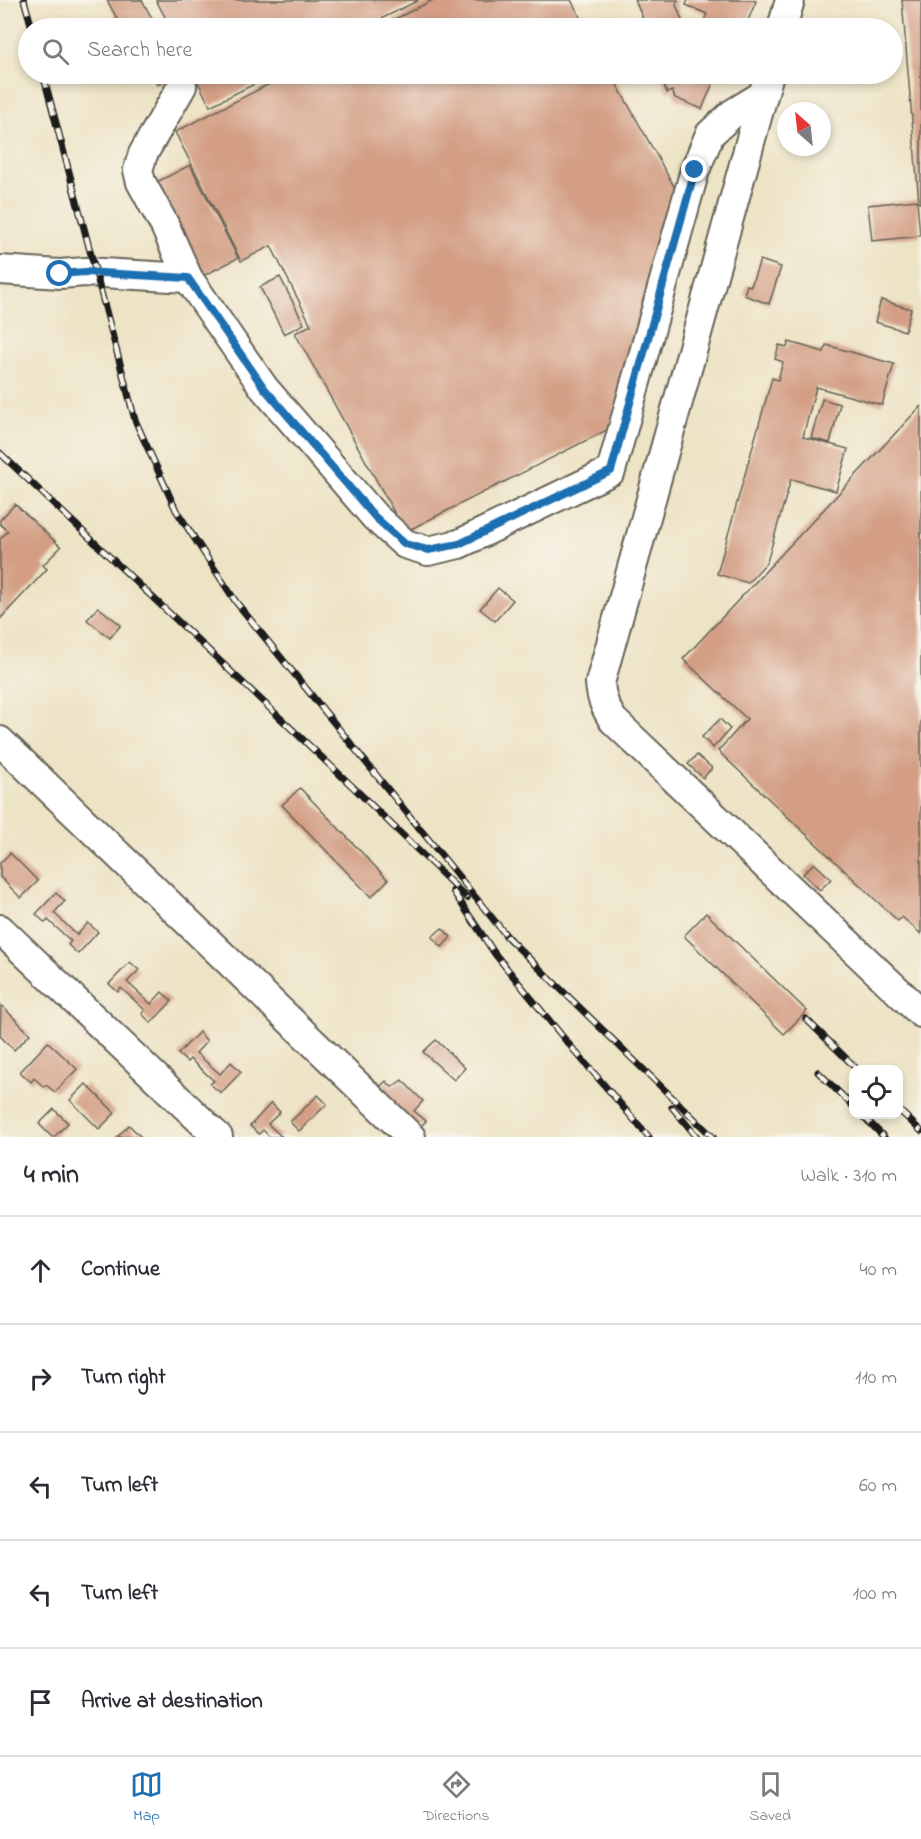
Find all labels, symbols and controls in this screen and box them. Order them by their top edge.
search box [18,18,903,84]
icon: search [39,35,72,68]
text: Search here [87,35,192,67]
north arrow [777,102,831,156]
route end [681,156,707,182]
route start [46,260,72,286]
map controls [849,1065,903,1119]
button: locate [849,1065,903,1119]
text: 4 min [24,1157,79,1195]
text: Walk · 310 m [801,1162,897,1191]
icon: ahead [24,1254,57,1287]
text: Continue [81,1254,160,1286]
text: 40 m [860,1256,897,1285]
icon: right [24,1362,57,1395]
text: Turn right [81,1362,166,1394]
text: 110 m [855,1364,897,1393]
icon: left [24,1470,57,1503]
text: Turn left [81,1470,158,1502]
text: 60 m [859,1472,897,1501]
icon: left [24,1578,57,1611]
text: Turn left [81,1578,158,1610]
text: 100 m [853,1580,897,1609]
icon: arrive [24,1686,57,1719]
text: Arrive at destination [81,1686,263,1718]
tab: Map [130,1768,163,1828]
tab: Directions [423,1768,489,1828]
tab: Saved [749,1768,791,1828]

